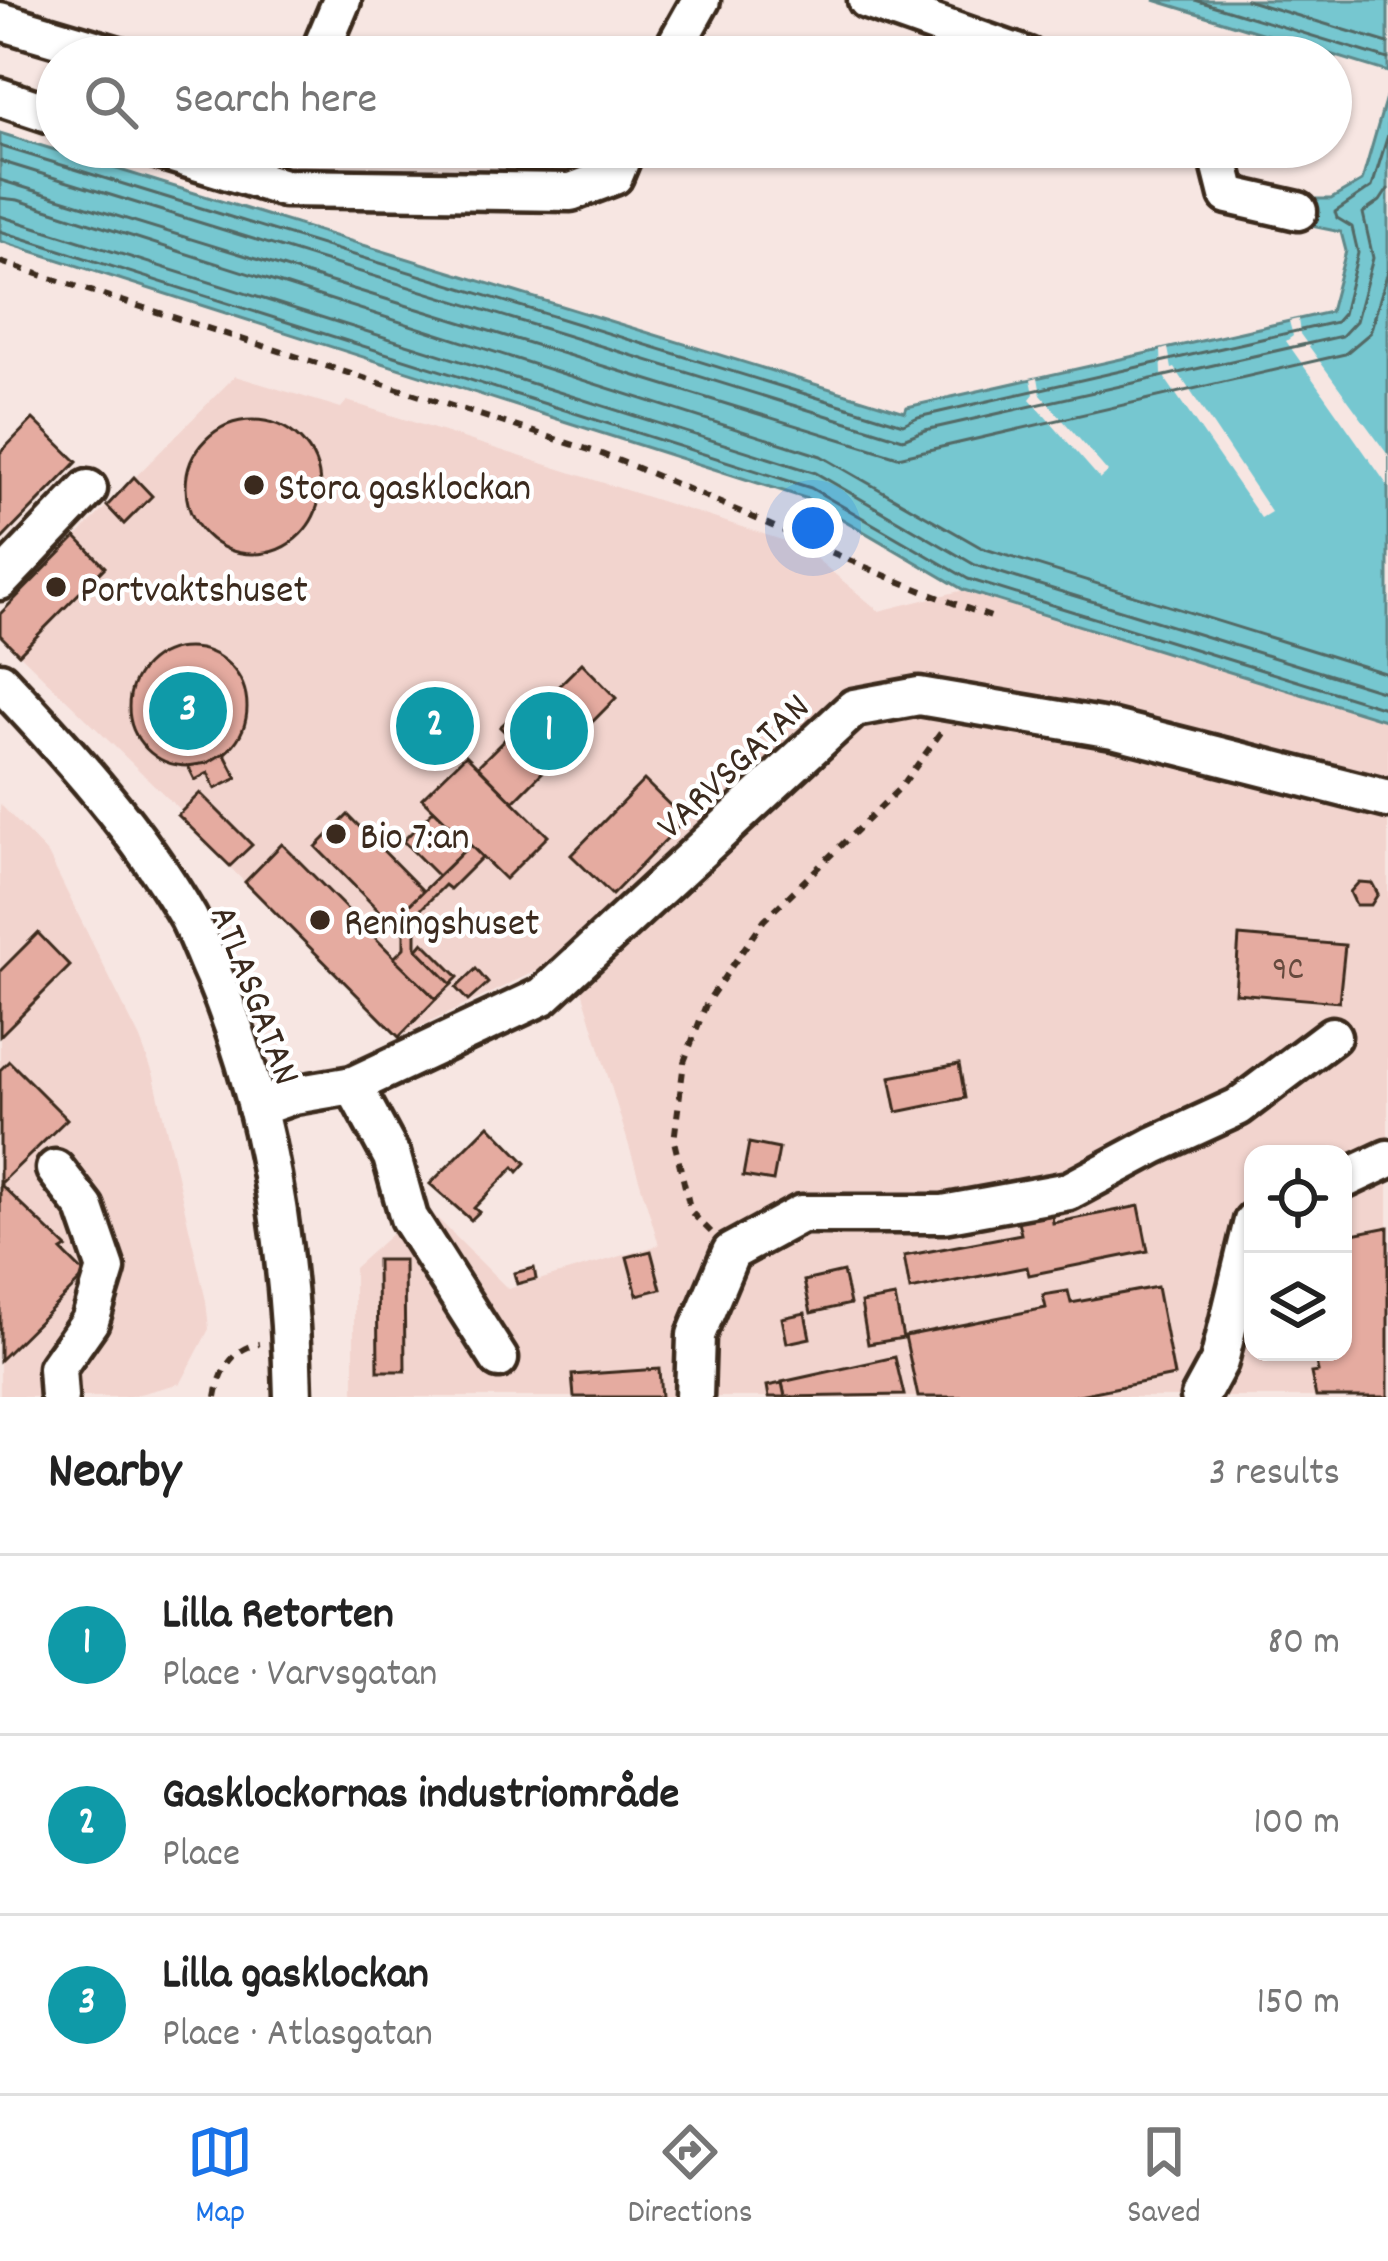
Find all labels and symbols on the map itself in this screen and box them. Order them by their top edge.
place label: Stora gasklockan [278,464,531,519]
marker: Stora gasklockan [241,472,267,498]
your location [783,498,843,558]
place label: Portvaktshuset [80,566,308,621]
marker: Portvaktshuset [43,574,69,600]
pin: 3 [149,666,227,756]
pin: 2 [396,681,474,771]
street label: VARVSGATAN [646,683,824,854]
pin: 1 [510,686,588,776]
place label: Bio 7:an [360,813,470,868]
marker: Bio 7:an [323,821,349,847]
street label: ATLASGATAN [192,898,311,1094]
place label: Reningshuset [344,899,539,954]
marker: Reningshuset [307,907,333,933]
house number: 9C [1272,948,1304,995]

